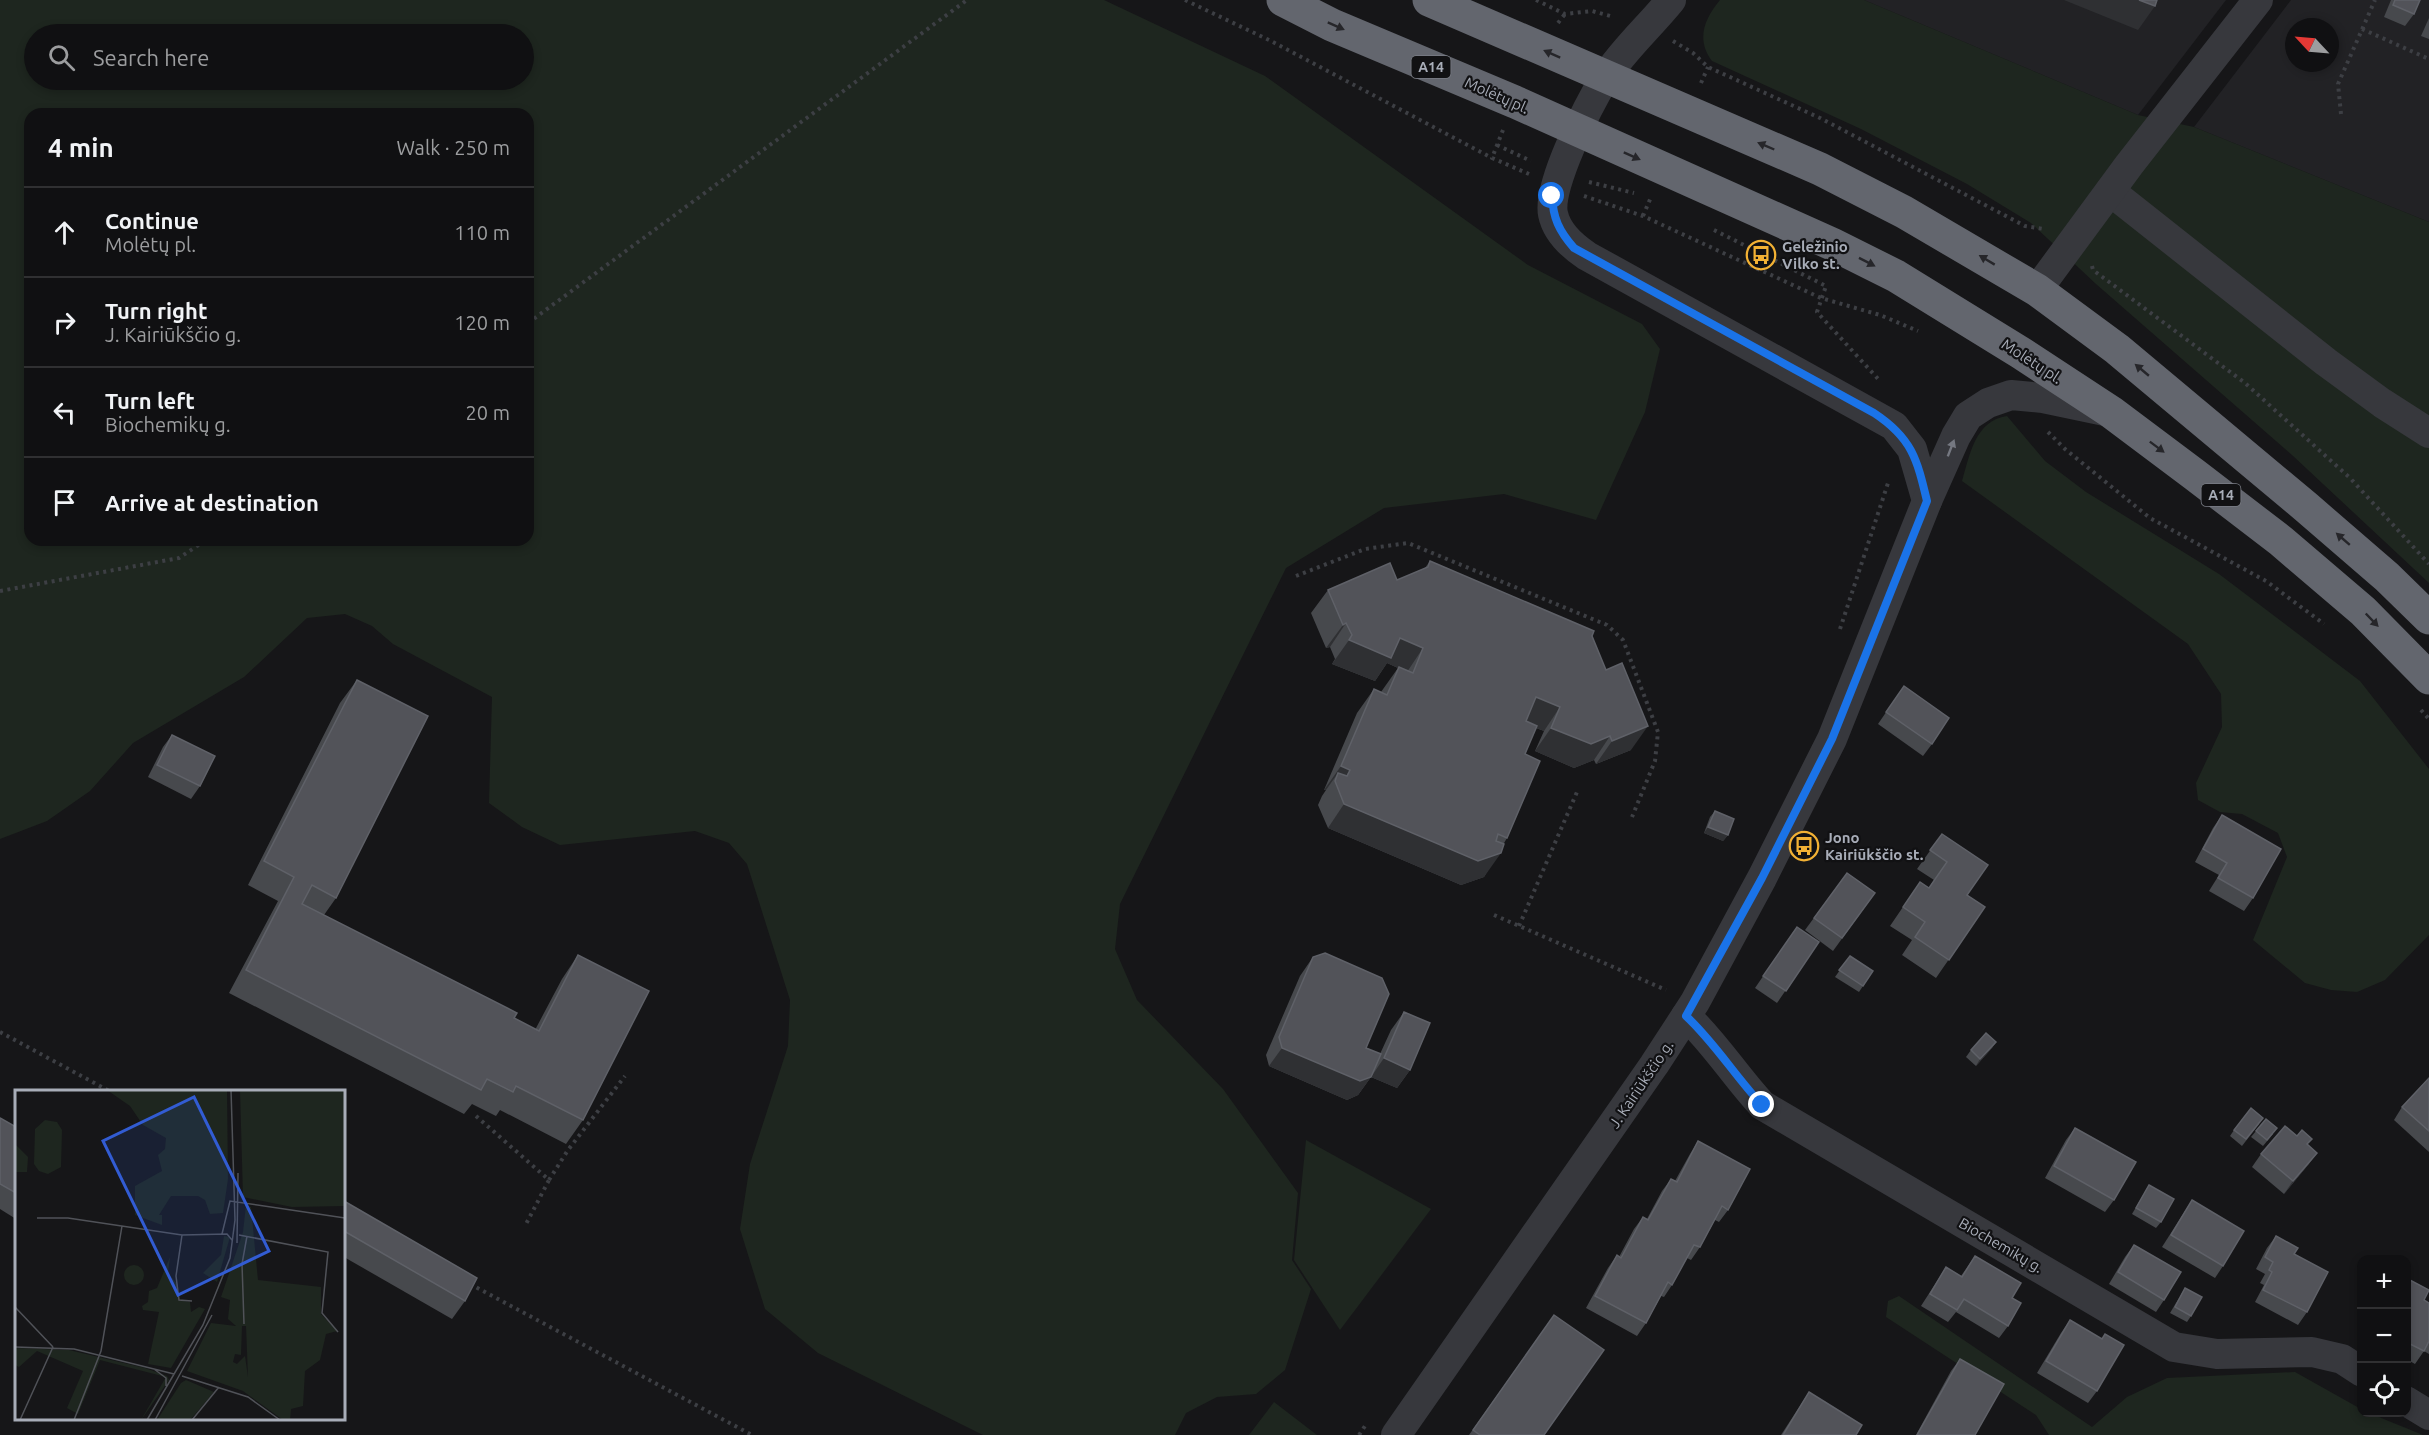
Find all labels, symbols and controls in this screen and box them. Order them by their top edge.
north arrow [2285,18,2339,72]
one-way arrow [1327,22,1344,31]
search box [24,24,534,90]
icon: search [45,41,78,74]
text: Search here [93,45,209,70]
one-way arrow [1543,49,1561,59]
road number: A14 [1412,56,1450,78]
street label: Molėtų pl. [1462,73,1532,117]
text: 4 min [48,133,114,162]
text: Walk · 250 m [397,136,510,159]
one-way arrow [1757,141,1775,151]
one-way arrow [1623,151,1641,161]
route start [1538,182,1564,208]
text: Continue [105,208,199,233]
icon: ahead [48,216,81,249]
text: 110 m [454,221,510,244]
text: Molėtų pl. [105,233,196,256]
place label: Geležinio Vilko st. [1782,238,1848,272]
bus stop icon: Geležinio Vilko st. [1745,239,1777,271]
one-way arrow [1979,254,1995,265]
one-way arrow [1859,257,1876,267]
text: Turn right [105,298,207,323]
icon: right [48,306,81,339]
text: 120 m [454,311,510,334]
text: J. Kairiūkščio g. [105,323,241,346]
street label: Molėtų pl. [1999,335,2065,387]
one-way arrow [2135,364,2150,377]
text: Turn left [105,388,195,413]
icon: left [48,396,81,429]
text: 20 m [466,401,510,424]
text: Biochemikų g. [105,413,231,436]
one-way arrow [1947,439,1956,457]
one-way arrow [2149,441,2165,453]
road number: A14 [2202,484,2240,506]
icon: arrive [48,486,81,519]
text: Arrive at destination [105,490,319,515]
one-way arrow [2336,533,2351,546]
one-way arrow [2364,612,2378,626]
place label: Jono Kairiūkščio st. [1825,829,1924,863]
bus stop icon: Jono Kairiūkščio st. [1788,830,1820,862]
street label: J. Kairiūkščio g. [1605,1037,1677,1131]
inset map [15,1090,345,1420]
route end [1748,1091,1774,1117]
street label: Biochemikų g. [1956,1214,2046,1276]
map controls [2357,1255,2411,1417]
button: + [2357,1255,2411,1309]
button: − [2357,1309,2411,1363]
button: locate [2357,1363,2411,1417]

